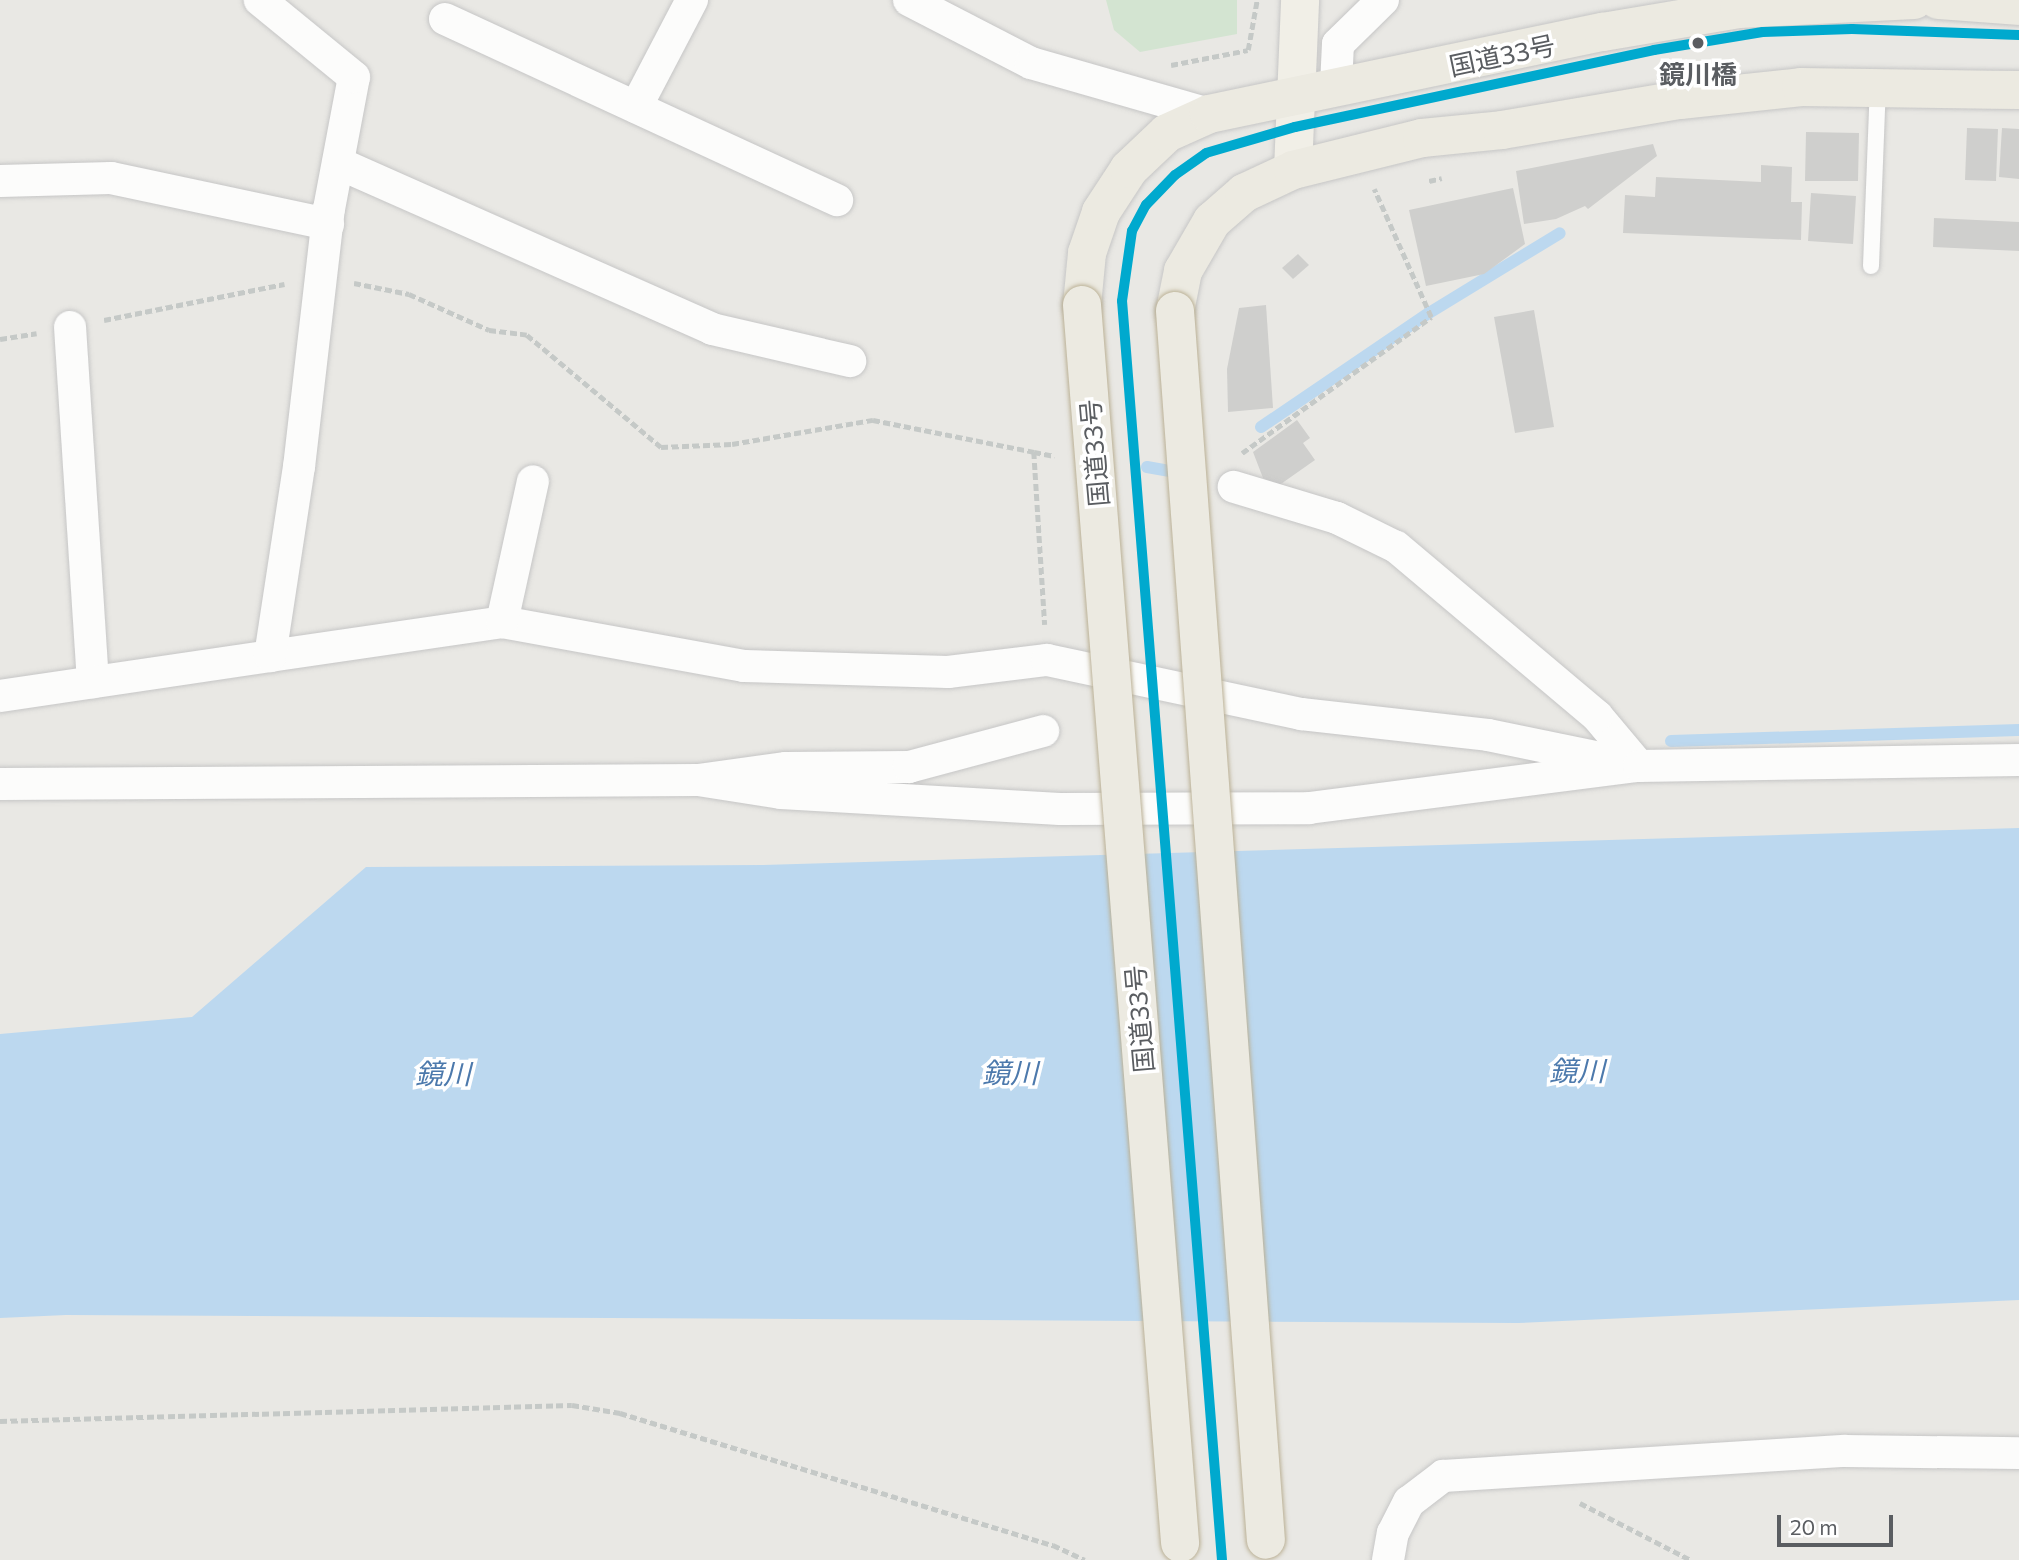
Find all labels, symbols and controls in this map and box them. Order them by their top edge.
street label: 国道33号 [1446,29,1558,81]
marker: 鏡川橋 [1686,31,1710,55]
place label: 鏡川橋 [1659,58,1737,90]
street label: 国道33号 [1074,398,1114,508]
street label: 国道33号 [1119,964,1159,1074]
water label: 鏡川 [1549,1053,1605,1087]
water label: 鏡川 [982,1055,1038,1089]
water label: 鏡川 [415,1056,471,1090]
scale bar [1781,1500,1896,1544]
text: 20 m [1790,1514,1838,1539]

